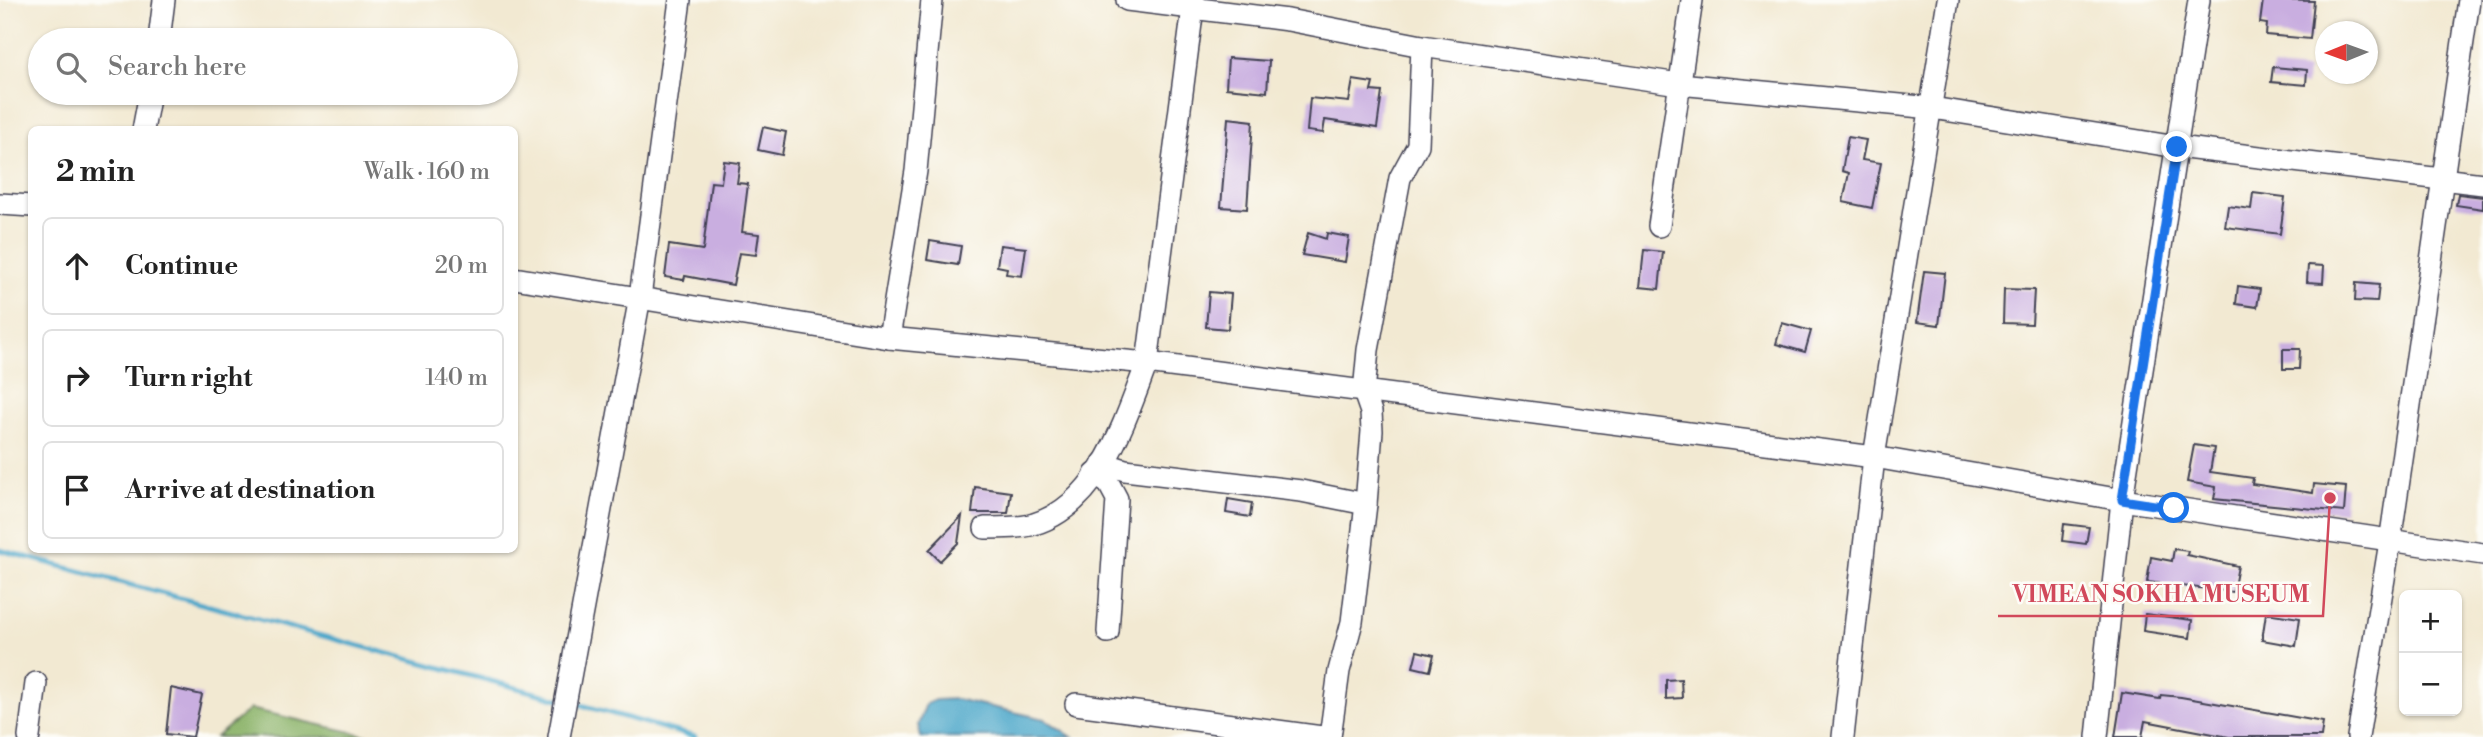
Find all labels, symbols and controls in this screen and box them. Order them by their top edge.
north arrow [2315,21,2378,84]
search box [28,28,518,105]
icon: search [52,48,90,86]
text: Search here [108,51,247,83]
route end [2161,131,2192,162]
text: 2 min [56,153,135,191]
text: Walk · 160 m [364,158,490,186]
icon: ahead [58,247,96,285]
text: Continue [125,250,238,282]
text: 20 m [435,252,488,280]
icon: right [58,359,96,397]
text: Turn right [125,362,253,394]
text: 140 m [425,364,488,392]
icon: arrive [58,471,96,509]
text: Arrive at destination [125,474,375,506]
route start [2158,492,2189,523]
callout: VIMEAN SOKHA MUSEUM [1998,572,2323,616]
text: VIMEAN SOKHA MUSEUM [2012,581,2309,609]
map controls [2399,590,2462,716]
button: + [2399,590,2462,653]
button: − [2399,653,2462,716]

